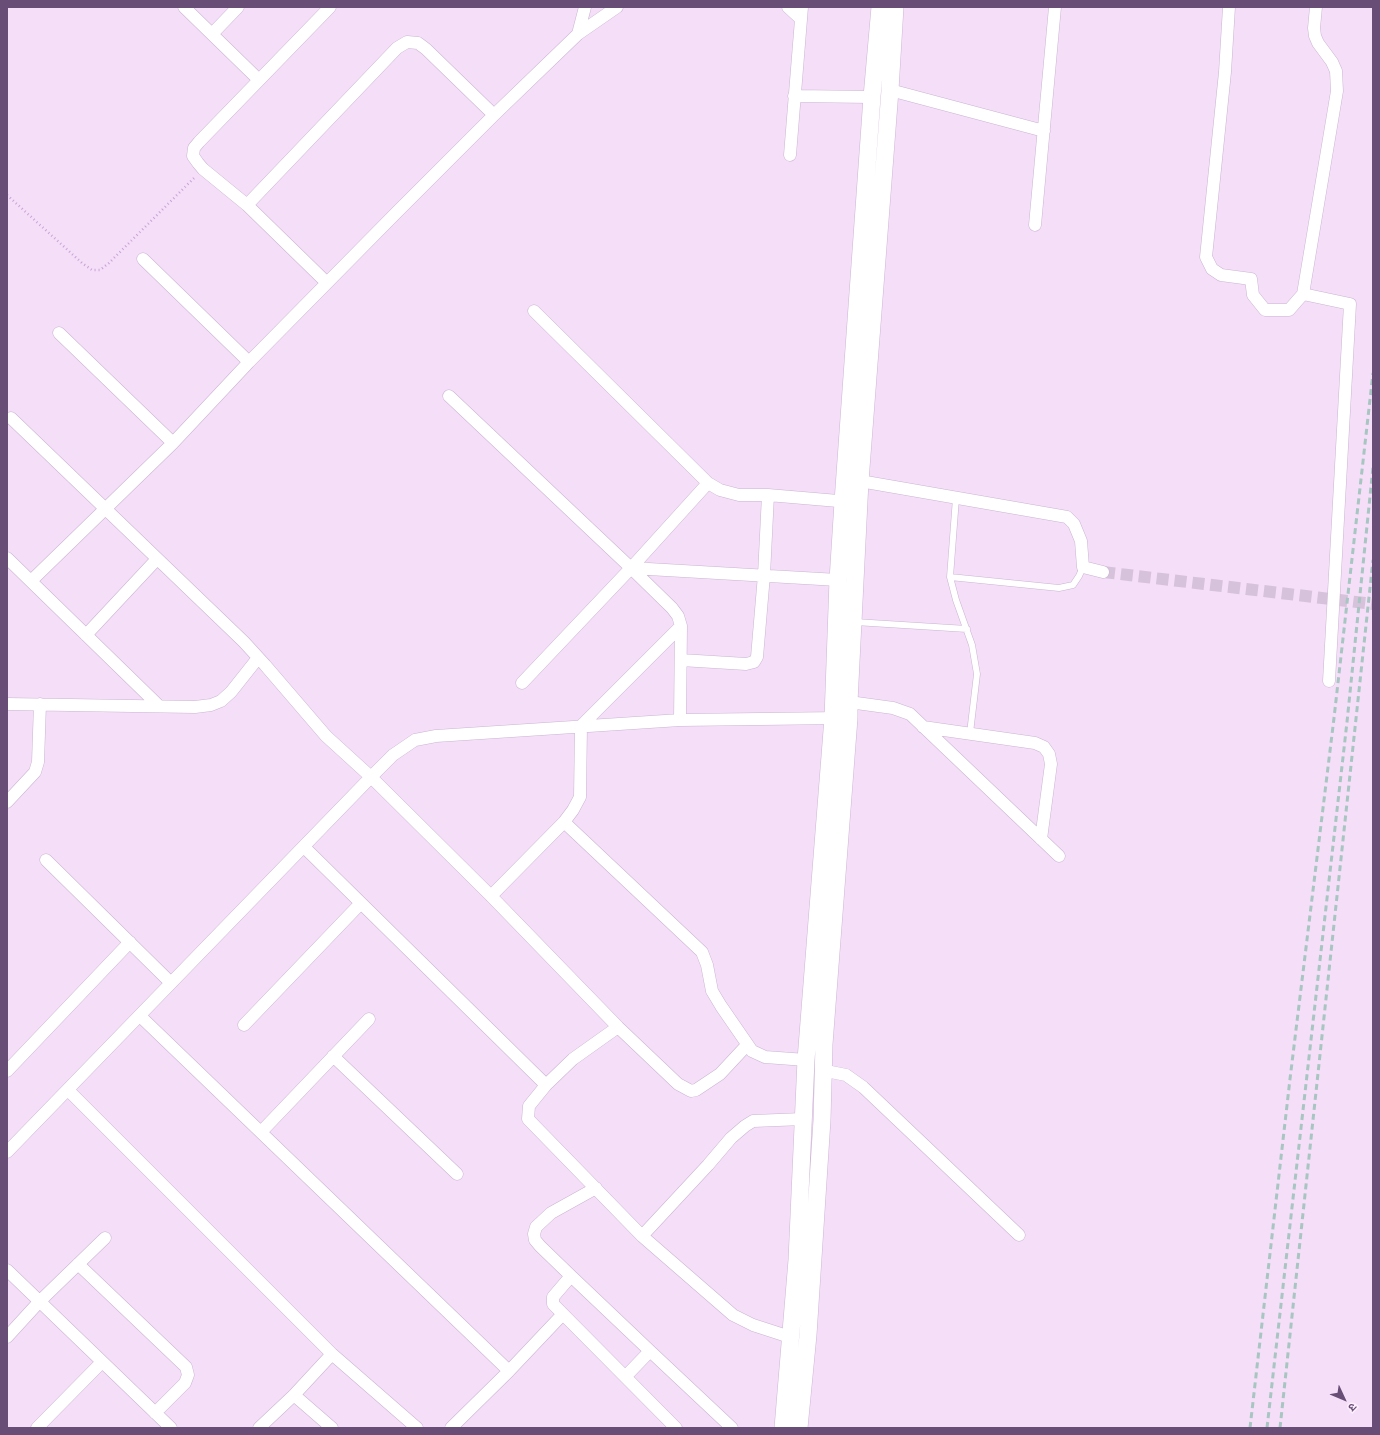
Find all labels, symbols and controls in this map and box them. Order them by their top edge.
north arrow [1324,1379,1364,1419]
text: उ [1345,1400,1361,1415]

